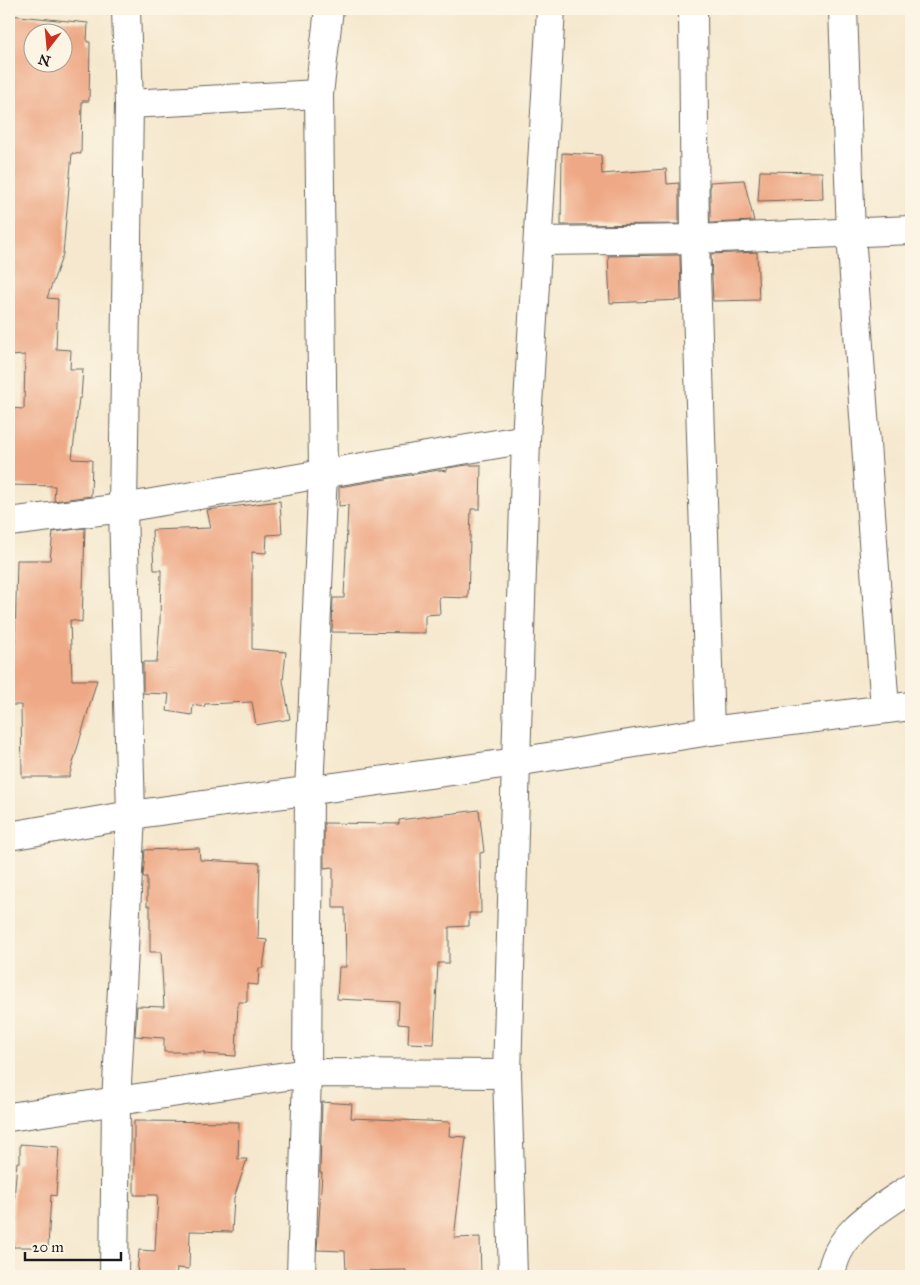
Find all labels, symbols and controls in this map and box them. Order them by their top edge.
north arrow [22,22,72,72]
text: N [36,50,53,70]
scale bar [25,1230,121,1262]
text: 20 m [32,1238,64,1256]

